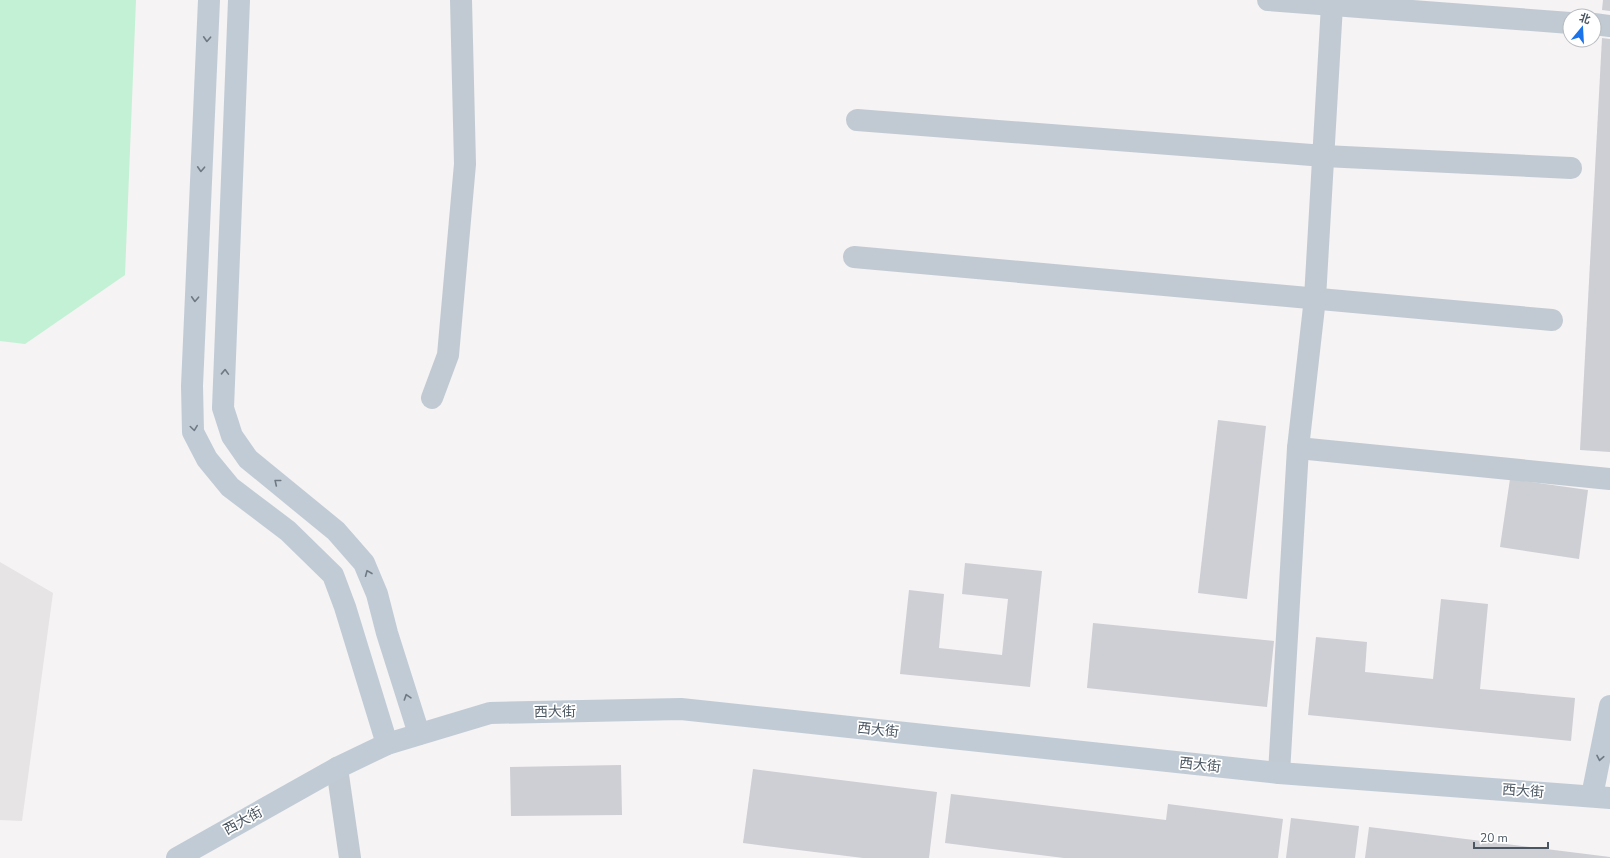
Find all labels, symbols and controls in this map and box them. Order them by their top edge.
north arrow [1562,8,1602,48]
text: 北 [1577,10,1592,28]
one-way arrow [203,36,211,42]
one-way arrow [197,166,206,172]
one-way arrow [191,296,200,302]
one-way arrow [221,369,229,375]
one-way arrow [189,425,198,432]
one-way arrow [274,480,281,487]
one-way arrow [365,569,373,576]
one-way arrow [403,693,412,700]
street label: 西大街 [534,702,576,722]
street label: 西大街 [856,718,900,742]
street label: 西大街 [1178,753,1222,777]
one-way arrow [1596,755,1604,761]
street label: 西大街 [1501,780,1545,802]
street label: 西大街 [220,803,266,839]
scale bar [1474,824,1548,850]
text: 20 m [1480,830,1508,846]

